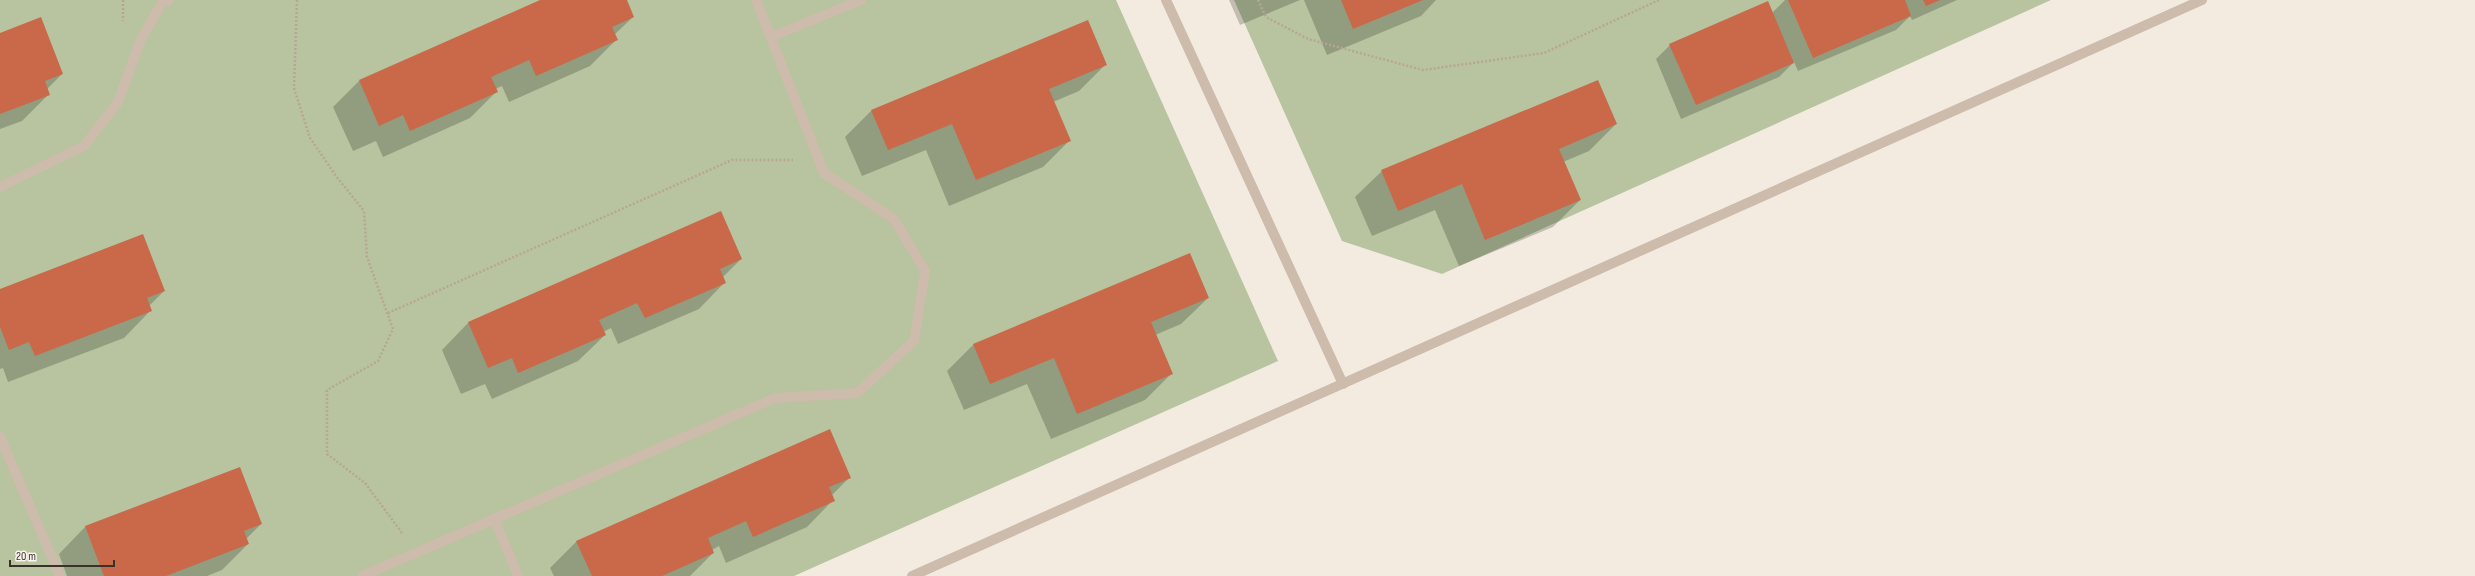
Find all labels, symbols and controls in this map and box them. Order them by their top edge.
scale bar [10,542,114,568]
text: 20 m [16,549,36,564]

